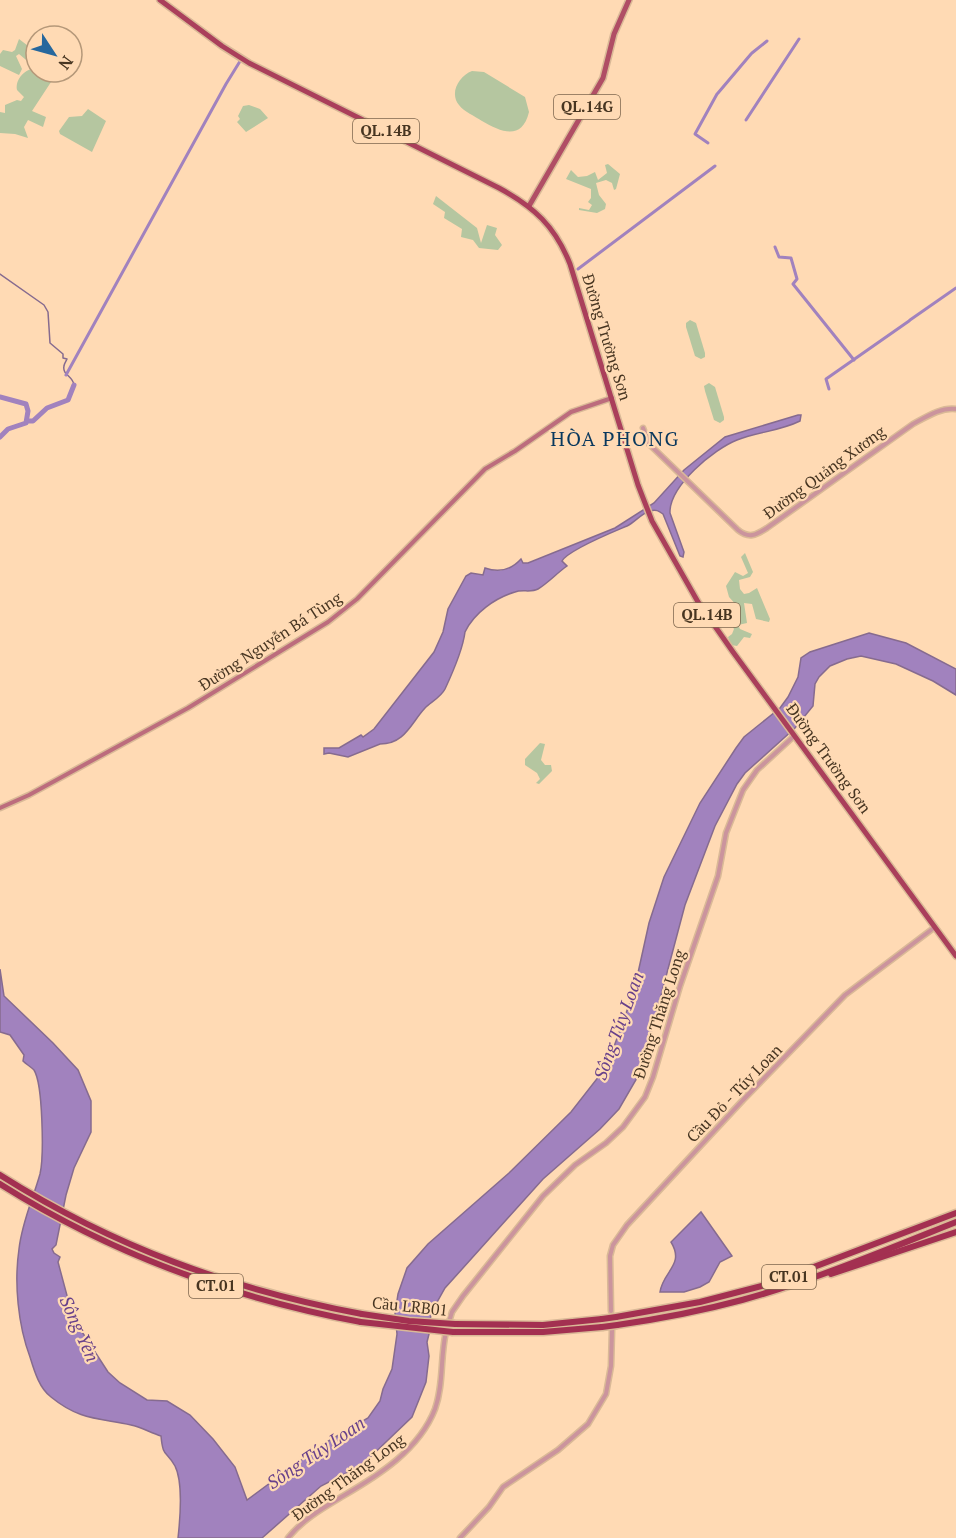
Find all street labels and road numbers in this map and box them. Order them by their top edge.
road number: QL.14G [554,95,620,119]
road number: QL.14B [353,119,419,143]
street label: Đường Trường Sơn [577,271,637,403]
street label: Đường Quảng Xương [758,420,890,524]
street label: Đường Nguyễn Bá Tùng [194,586,346,696]
road number: QL.14B [674,603,740,627]
street label: Đường Trường Sơn [781,698,877,818]
street label: Đường Thăng Long [628,946,691,1082]
street label: Cầu Đỏ - Túy Loan [681,1039,787,1147]
road number: CT.01 [762,1265,816,1289]
road number: CT.01 [189,1274,243,1298]
street label: Cầu LRB01 [371,1291,449,1321]
street label: Đường Thăng Long [287,1428,410,1526]

